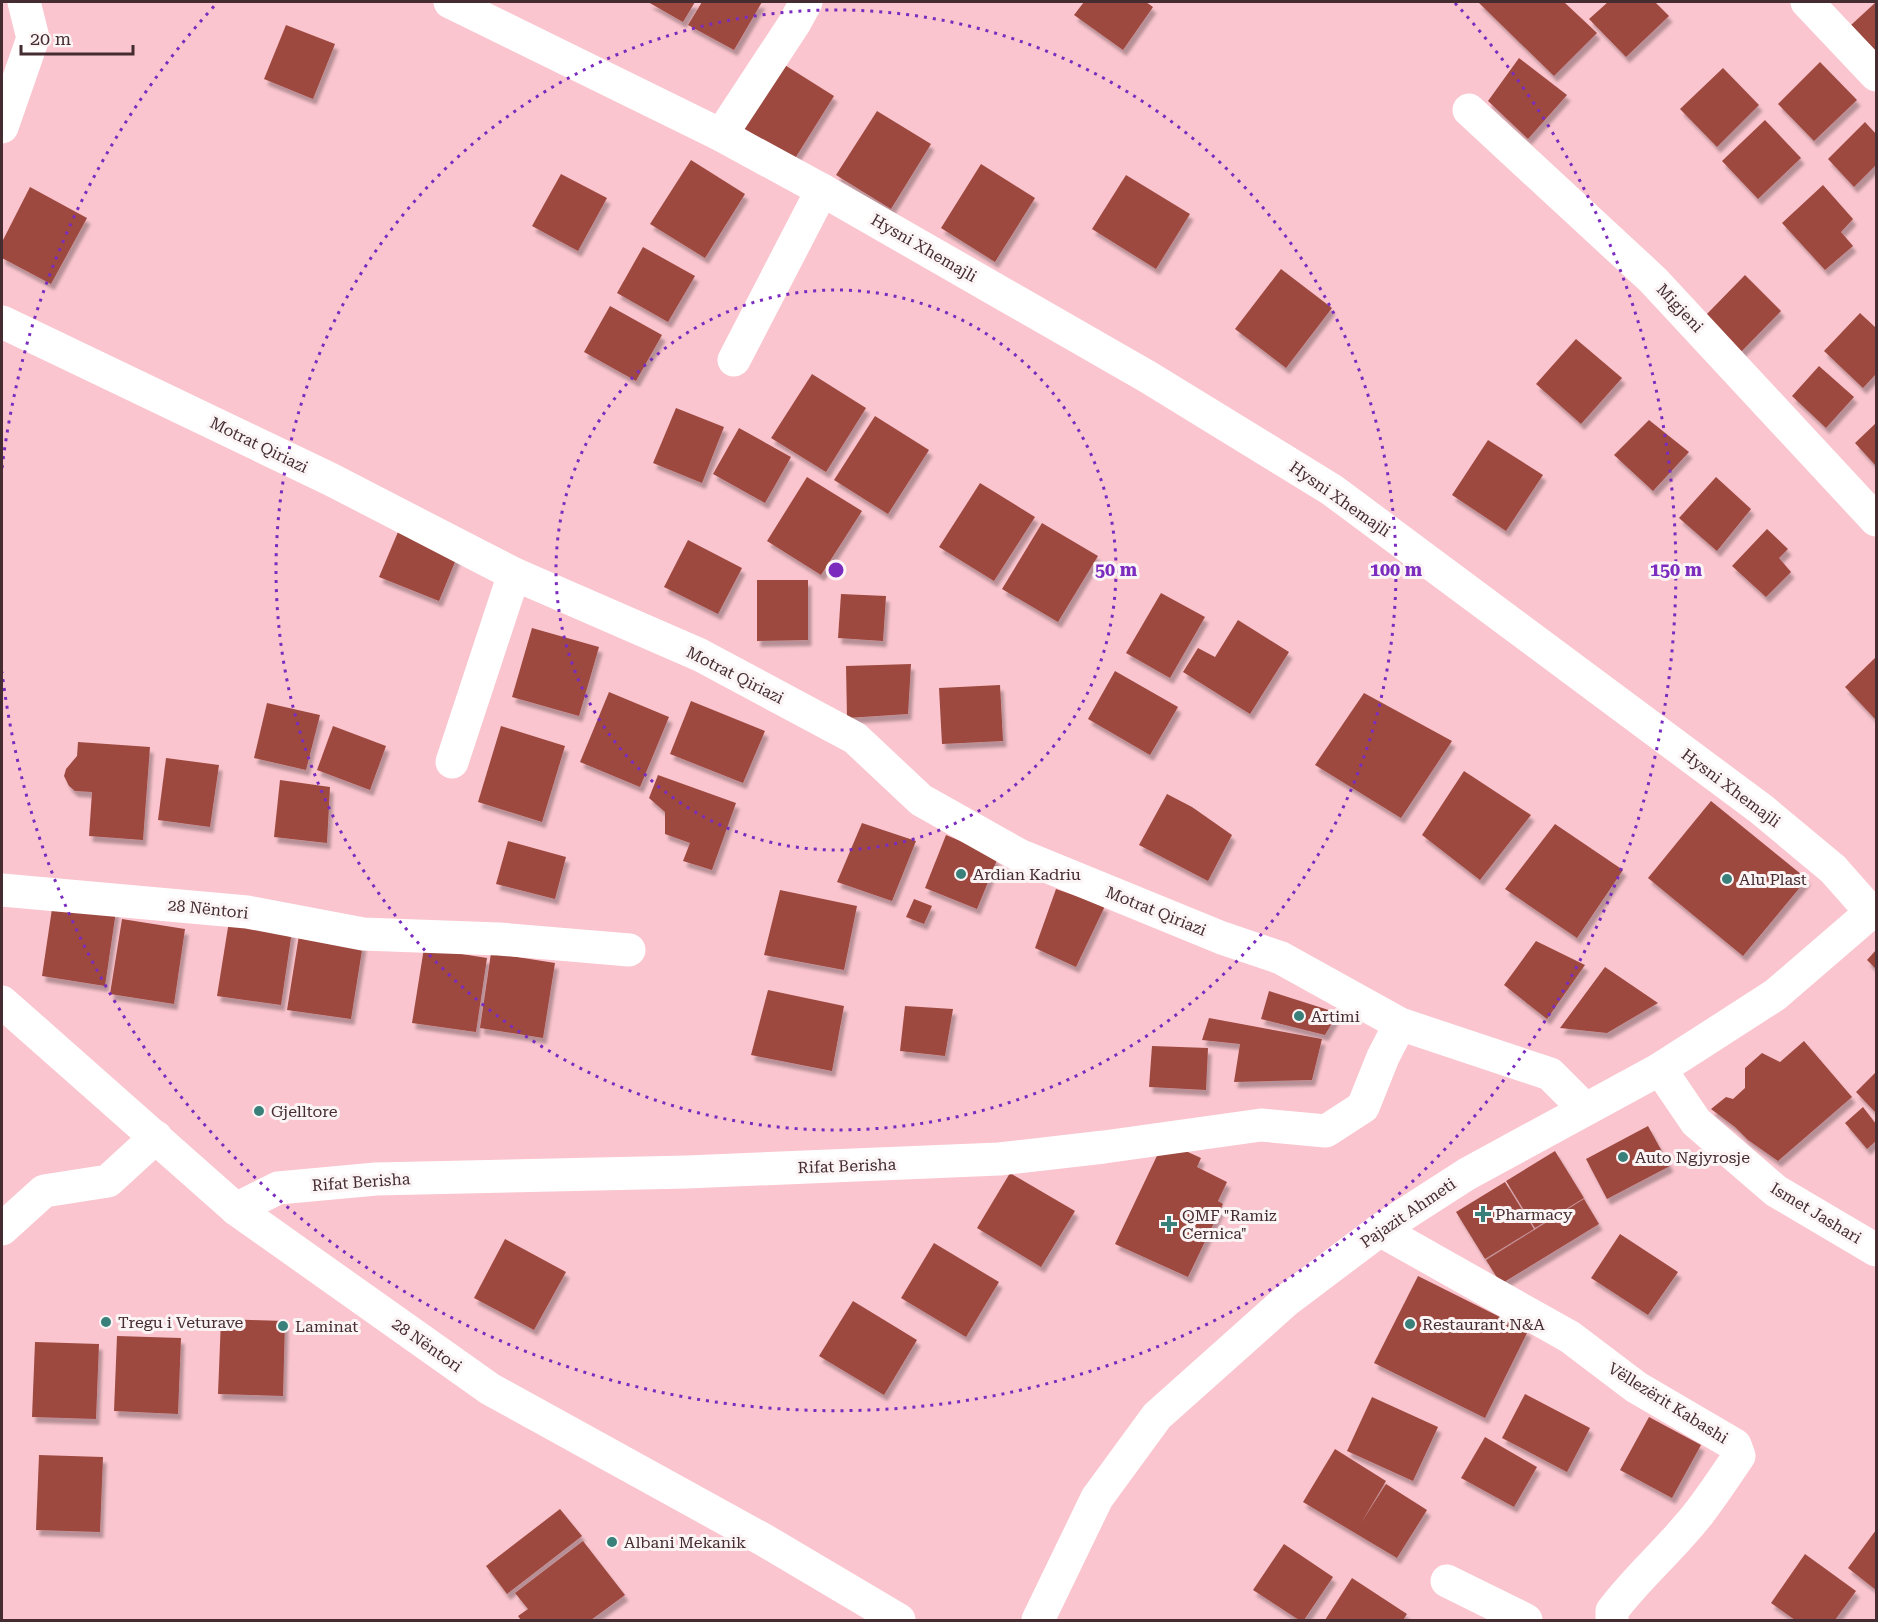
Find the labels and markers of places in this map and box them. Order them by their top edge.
centre of rings [826,560,846,580]
place label: Ardian Kadriu [973,865,1081,884]
marker: Ardian Kadriu [954,867,968,881]
place label: Alu Plast [1739,870,1807,889]
marker: Alu Plast [1720,872,1734,886]
place label: Artimi [1311,1007,1360,1026]
marker: Artimi [1292,1009,1306,1023]
place label: Gjelltore [271,1102,338,1121]
marker: Gjelltore [252,1104,266,1118]
place label: Auto Ngjyrosje [1635,1148,1750,1167]
marker: Auto Ngjyrosje [1616,1150,1630,1164]
place label: Pharmacy [1495,1205,1573,1224]
place label: QMF "Ramiz Cernica" [1182,1206,1277,1243]
marker: Pharmacy [1476,1207,1490,1221]
marker: QMF "Ramiz Cernica" [1160,1215,1178,1233]
place label: Tregu i Veturave [118,1313,244,1332]
marker: Tregu i Veturave [99,1315,113,1329]
place label: Restaurant N&A [1422,1315,1546,1334]
place label: Laminat [295,1317,358,1336]
marker: Restaurant N&A [1403,1317,1417,1331]
marker: Laminat [276,1319,290,1333]
place label: Albani Mekanik [624,1533,746,1552]
marker: Albani Mekanik [605,1535,619,1549]

